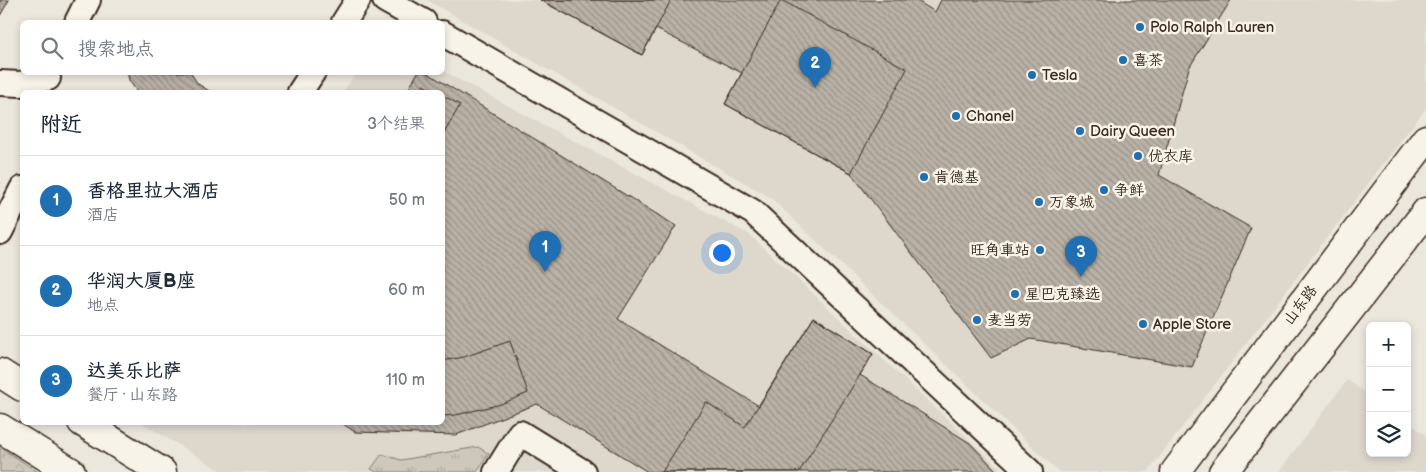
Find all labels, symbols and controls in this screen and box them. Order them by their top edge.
place label: Polo Ralph Lauren [1150,18,1274,37]
search box [20,20,445,75]
marker: Polo Ralph Lauren [1134,21,1146,33]
icon: search [38,34,66,62]
text: 搜索地点 [78,38,154,61]
pin: 2 [799,47,831,88]
place label: 喜茶 [1133,51,1163,70]
marker: 喜茶 [1117,54,1129,66]
place label: Tesla [1042,66,1078,85]
marker: Tesla [1026,69,1038,81]
place label: Chanel [966,107,1014,126]
marker: Chanel [950,110,962,122]
text: 附近 [40,112,82,137]
text: 3个结果 [367,115,425,134]
place label: Dairy Queen [1090,122,1175,141]
marker: Dairy Queen [1074,125,1086,137]
place label: 优衣库 [1148,147,1193,166]
marker: 优衣库 [1132,150,1144,162]
place label: 肯德基 [934,168,979,187]
marker: 肯德基 [918,171,930,183]
text: 香格里拉大酒店 [87,180,220,203]
place label: 争鲜 [1114,181,1144,200]
marker: 争鲜 [1098,184,1110,196]
text: 1 [53,191,59,210]
text: 50 m [389,191,425,210]
place label: 万象城 [1049,193,1094,212]
marker: 万象城 [1033,196,1045,208]
text: 酒店 [87,206,119,225]
pin: 1 [529,231,561,272]
pin: 3 [1065,236,1097,277]
your location [709,240,735,266]
place label: 旺角車站 [970,241,1030,260]
marker: 旺角車站 [1034,244,1046,256]
text: 华润大厦B座 [87,270,195,293]
text: 2 [51,281,61,300]
text: 60 m [388,281,425,300]
street label: 山东路 [1279,282,1322,329]
place label: 星巴克臻选 [1025,285,1100,304]
marker: 星巴克臻选 [1009,288,1021,300]
text: 地点 [87,296,119,315]
place label: 麦当劳 [987,311,1032,330]
marker: 麦当劳 [971,314,983,326]
place label: Apple Store [1153,315,1231,334]
marker: Apple Store [1137,318,1149,330]
map controls [1366,322,1411,457]
button: + [1366,322,1411,367]
text: 达美乐比萨 [87,360,182,383]
button: − [1366,367,1411,412]
text: 3 [51,371,61,390]
text: 110 m [386,371,425,390]
text: 餐厅 · 山东路 [87,386,177,405]
button: layers [1366,412,1411,457]

